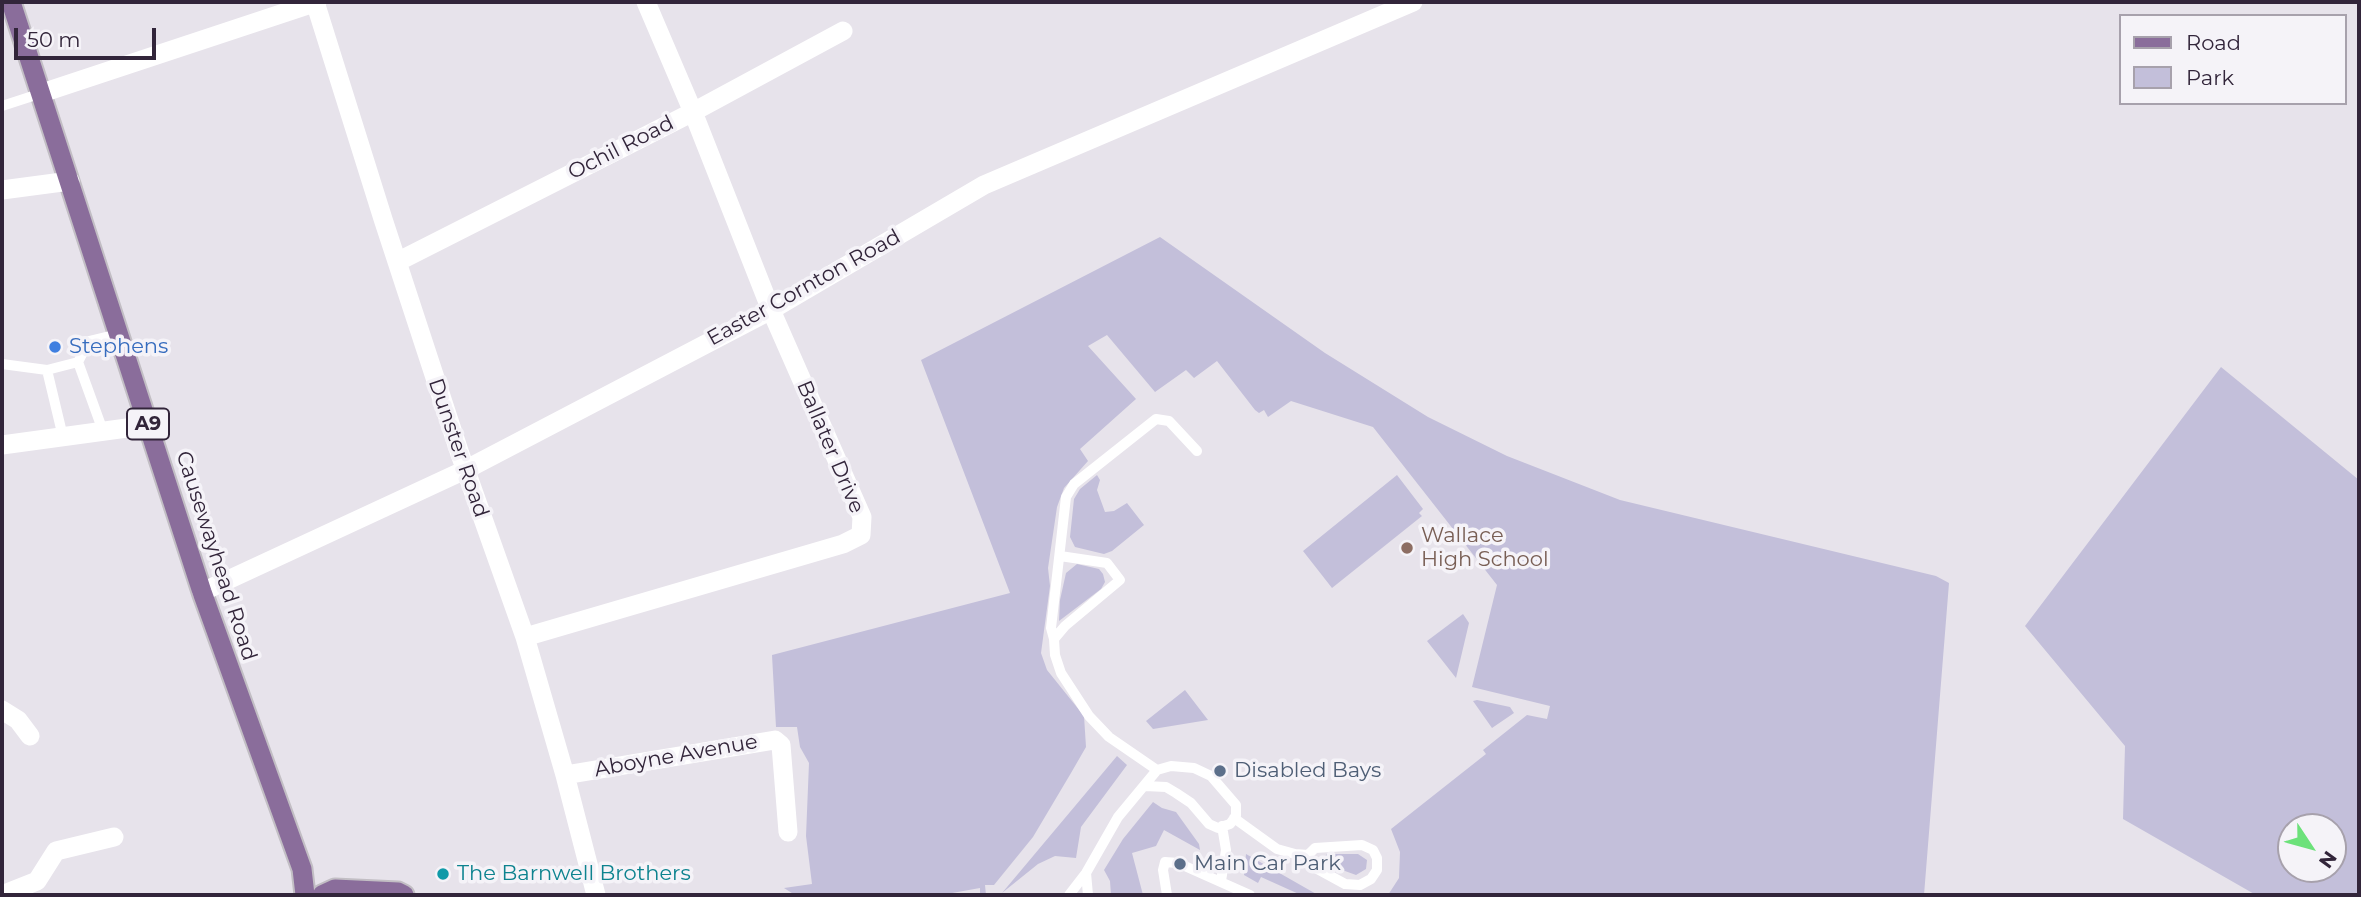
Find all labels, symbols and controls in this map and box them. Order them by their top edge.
scale bar [18,14,159,58]
legend [2120,14,2347,105]
text: 50 m [27,27,81,52]
text: Road [2186,30,2241,55]
text: Park [2186,65,2234,90]
street label: Ochil Road [564,111,678,185]
street label: Easter Cornton Road [703,224,905,352]
place label: Stephens [69,334,168,360]
marker: Stephens [47,339,63,355]
street label: Dunster Road [422,375,494,521]
street label: Ballater Drive [791,377,869,517]
road number: A9 [127,408,169,440]
street label: Causewayhead Road [170,448,262,664]
place label: Wallace High School [1421,523,1549,573]
marker: Wallace High School [1399,540,1415,556]
street label: Aboyne Avenue [592,729,760,783]
place label: Disabled Bays [1234,758,1381,784]
marker: Disabled Bays [1212,763,1228,779]
north arrow [2277,813,2347,883]
text: N [2314,846,2342,872]
place label: Main Car Park [1194,851,1341,877]
marker: Main Car Park [1172,856,1188,872]
place label: The Barnwell Brothers [457,861,691,887]
marker: The Barnwell Brothers [435,866,451,882]

